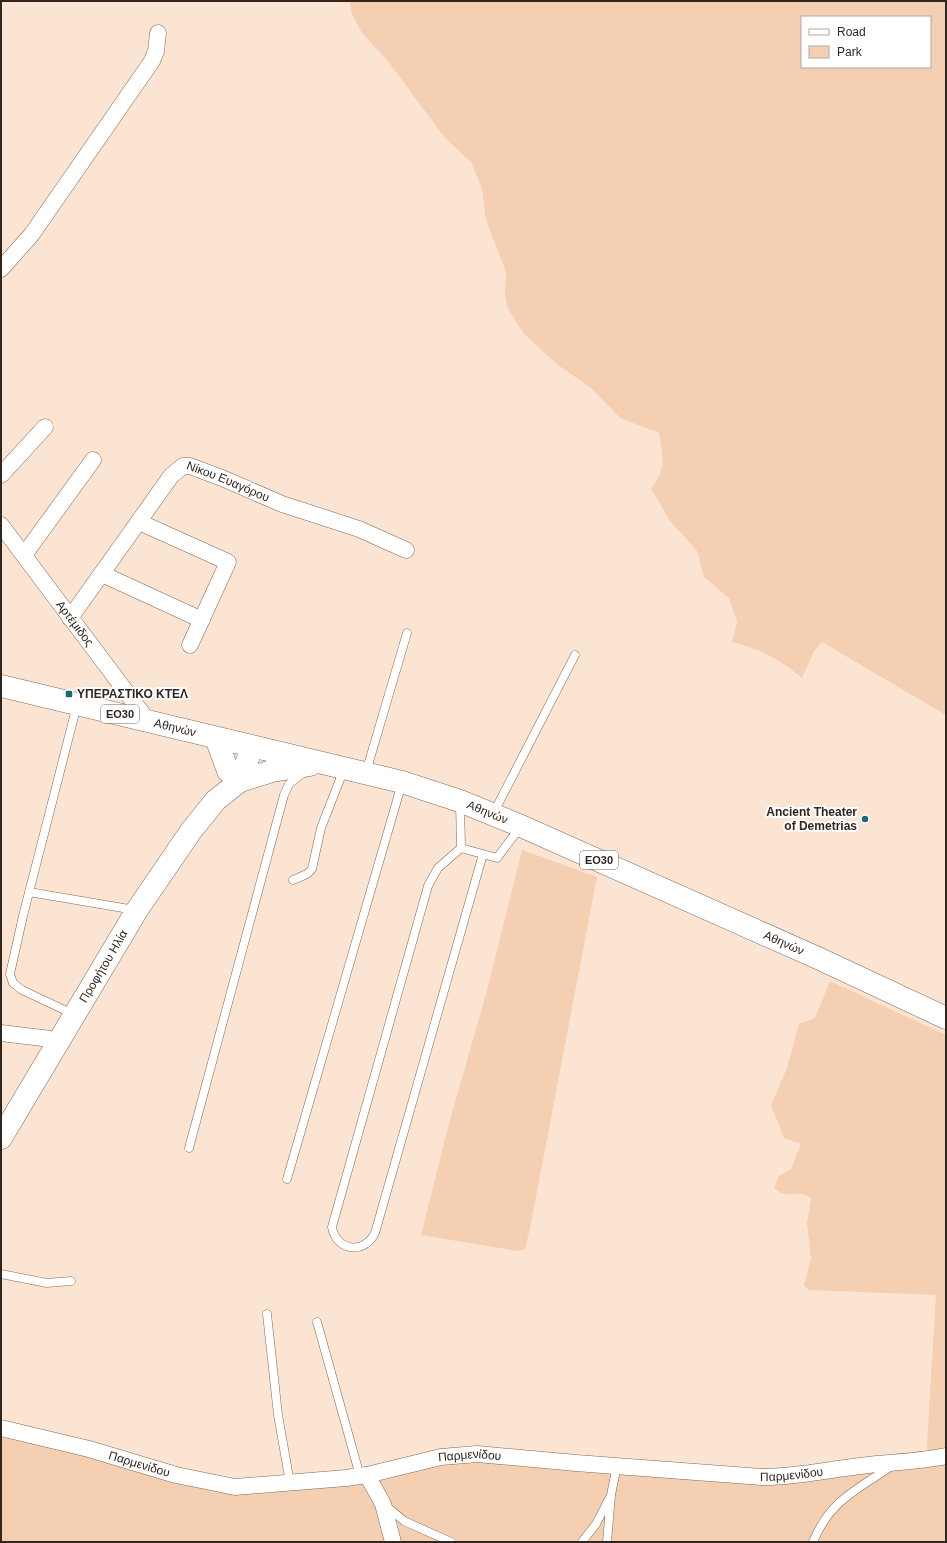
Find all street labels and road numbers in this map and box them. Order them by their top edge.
street label: Νίκου Ευαγόρου [185,458,272,505]
street label: Αρτέμιδος [53,598,97,649]
road number: ΕΟ30 [101,705,139,723]
street label: Αθηνών [153,716,198,739]
street label: Αθηνών [465,798,510,827]
road number: ΕΟ30 [580,851,618,869]
street label: Προφήτου Ηλία [76,927,131,1005]
street label: Αθηνών [761,928,806,958]
street label: Παρμενίδου [438,1447,502,1464]
street label: Παρμενίδου [107,1448,172,1480]
street label: Παρμενίδου [760,1464,824,1484]

